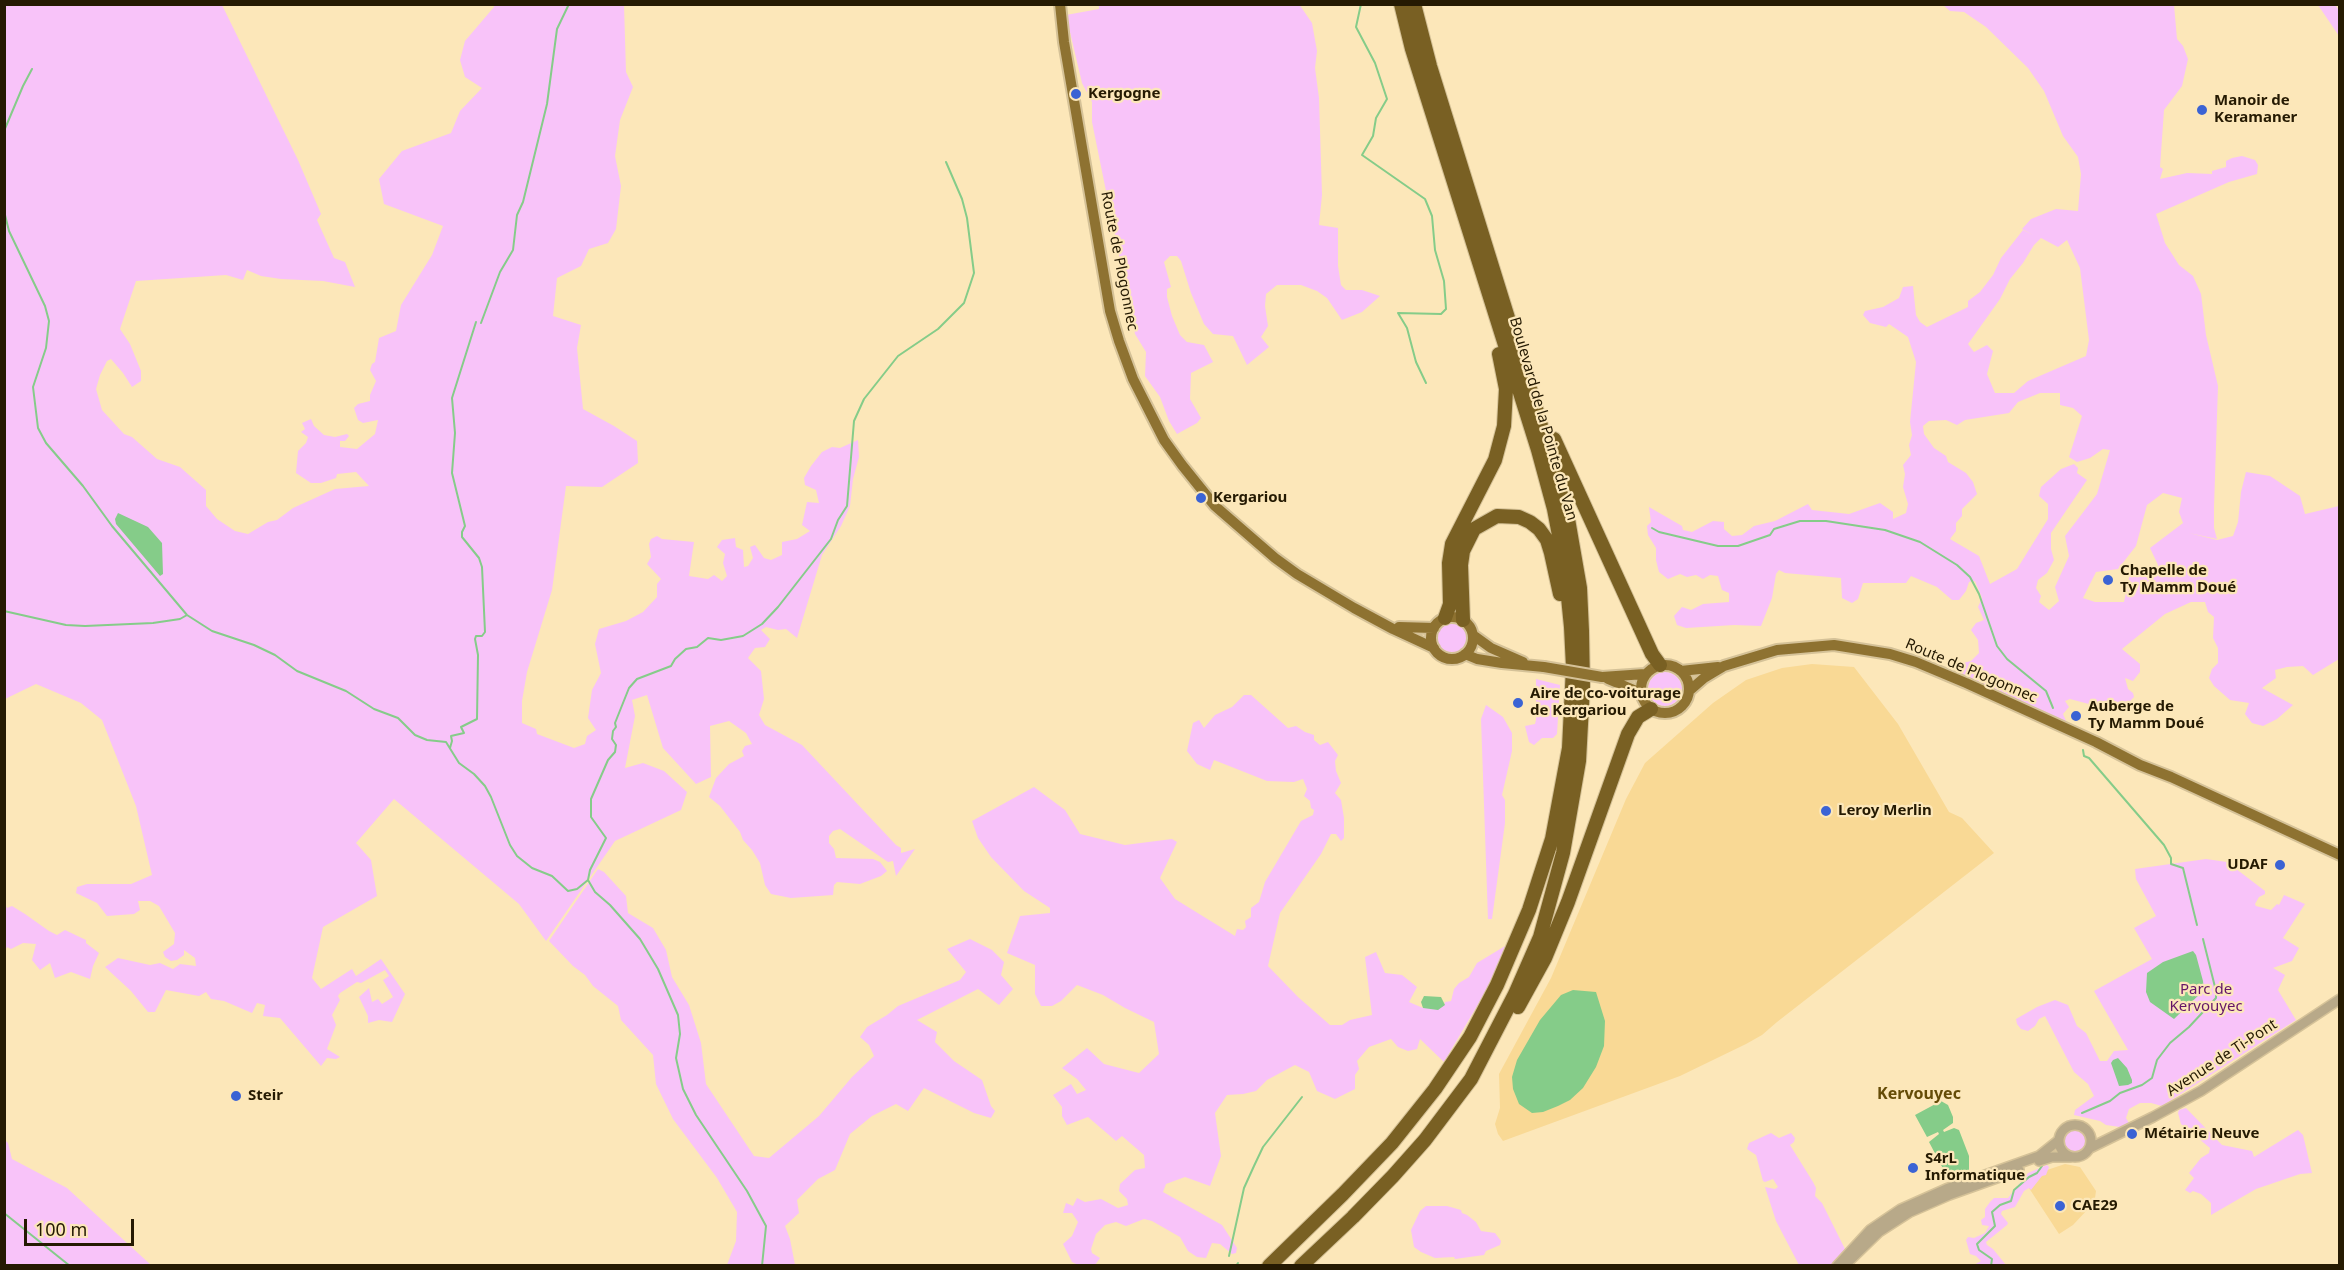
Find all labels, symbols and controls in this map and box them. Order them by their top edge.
place label: Kergogne [1088,85,1161,103]
marker: Kergogne [1069,87,1083,101]
place label: Manoir de Keramaner [2214,92,2297,127]
marker: Manoir de Keramaner [2195,103,2209,117]
street label: Route de Plogonnec [1097,190,1141,332]
street label: Boulevard de la Pointe du Van [1505,315,1581,523]
place label: Kergariou [1213,489,1287,507]
marker: Kergariou [1194,491,1208,505]
place label: Chapelle de Ty Mamm Doué [2120,562,2236,597]
marker: Chapelle de Ty Mamm Doué [2101,573,2115,587]
street label: Route de Plogonnec [1902,635,2040,707]
place label: Aire de co-voiturage de Kergariou [1530,685,1681,720]
marker: Aire de co-voiturage de Kergariou [1511,696,1525,710]
place label: Auberge de Ty Mamm Doué [2088,698,2204,733]
marker: Auberge de Ty Mamm Doué [2069,709,2083,723]
place label: Leroy Merlin [1838,802,1932,820]
marker: Leroy Merlin [1819,804,1833,818]
place label: UDAF [2227,856,2268,874]
marker: UDAF [2273,858,2287,872]
park label: Parc de Kervouyec [2169,981,2243,1016]
street label: Avenue de Ti-Pont [2163,1016,2281,1100]
district label: Kervouyec [1877,1084,1961,1104]
place label: Steir [248,1087,283,1105]
marker: Steir [229,1089,243,1103]
place label: Métairie Neuve [2144,1125,2260,1143]
marker: Métairie Neuve [2125,1127,2139,1141]
place label: S4rL Informatique [1925,1150,2025,1185]
marker: S4rL Informatique [1906,1161,1920,1175]
place label: CAE29 [2072,1197,2118,1215]
marker: CAE29 [2053,1199,2067,1213]
scale bar [27,1207,136,1245]
text: 100 m [35,1217,87,1241]

